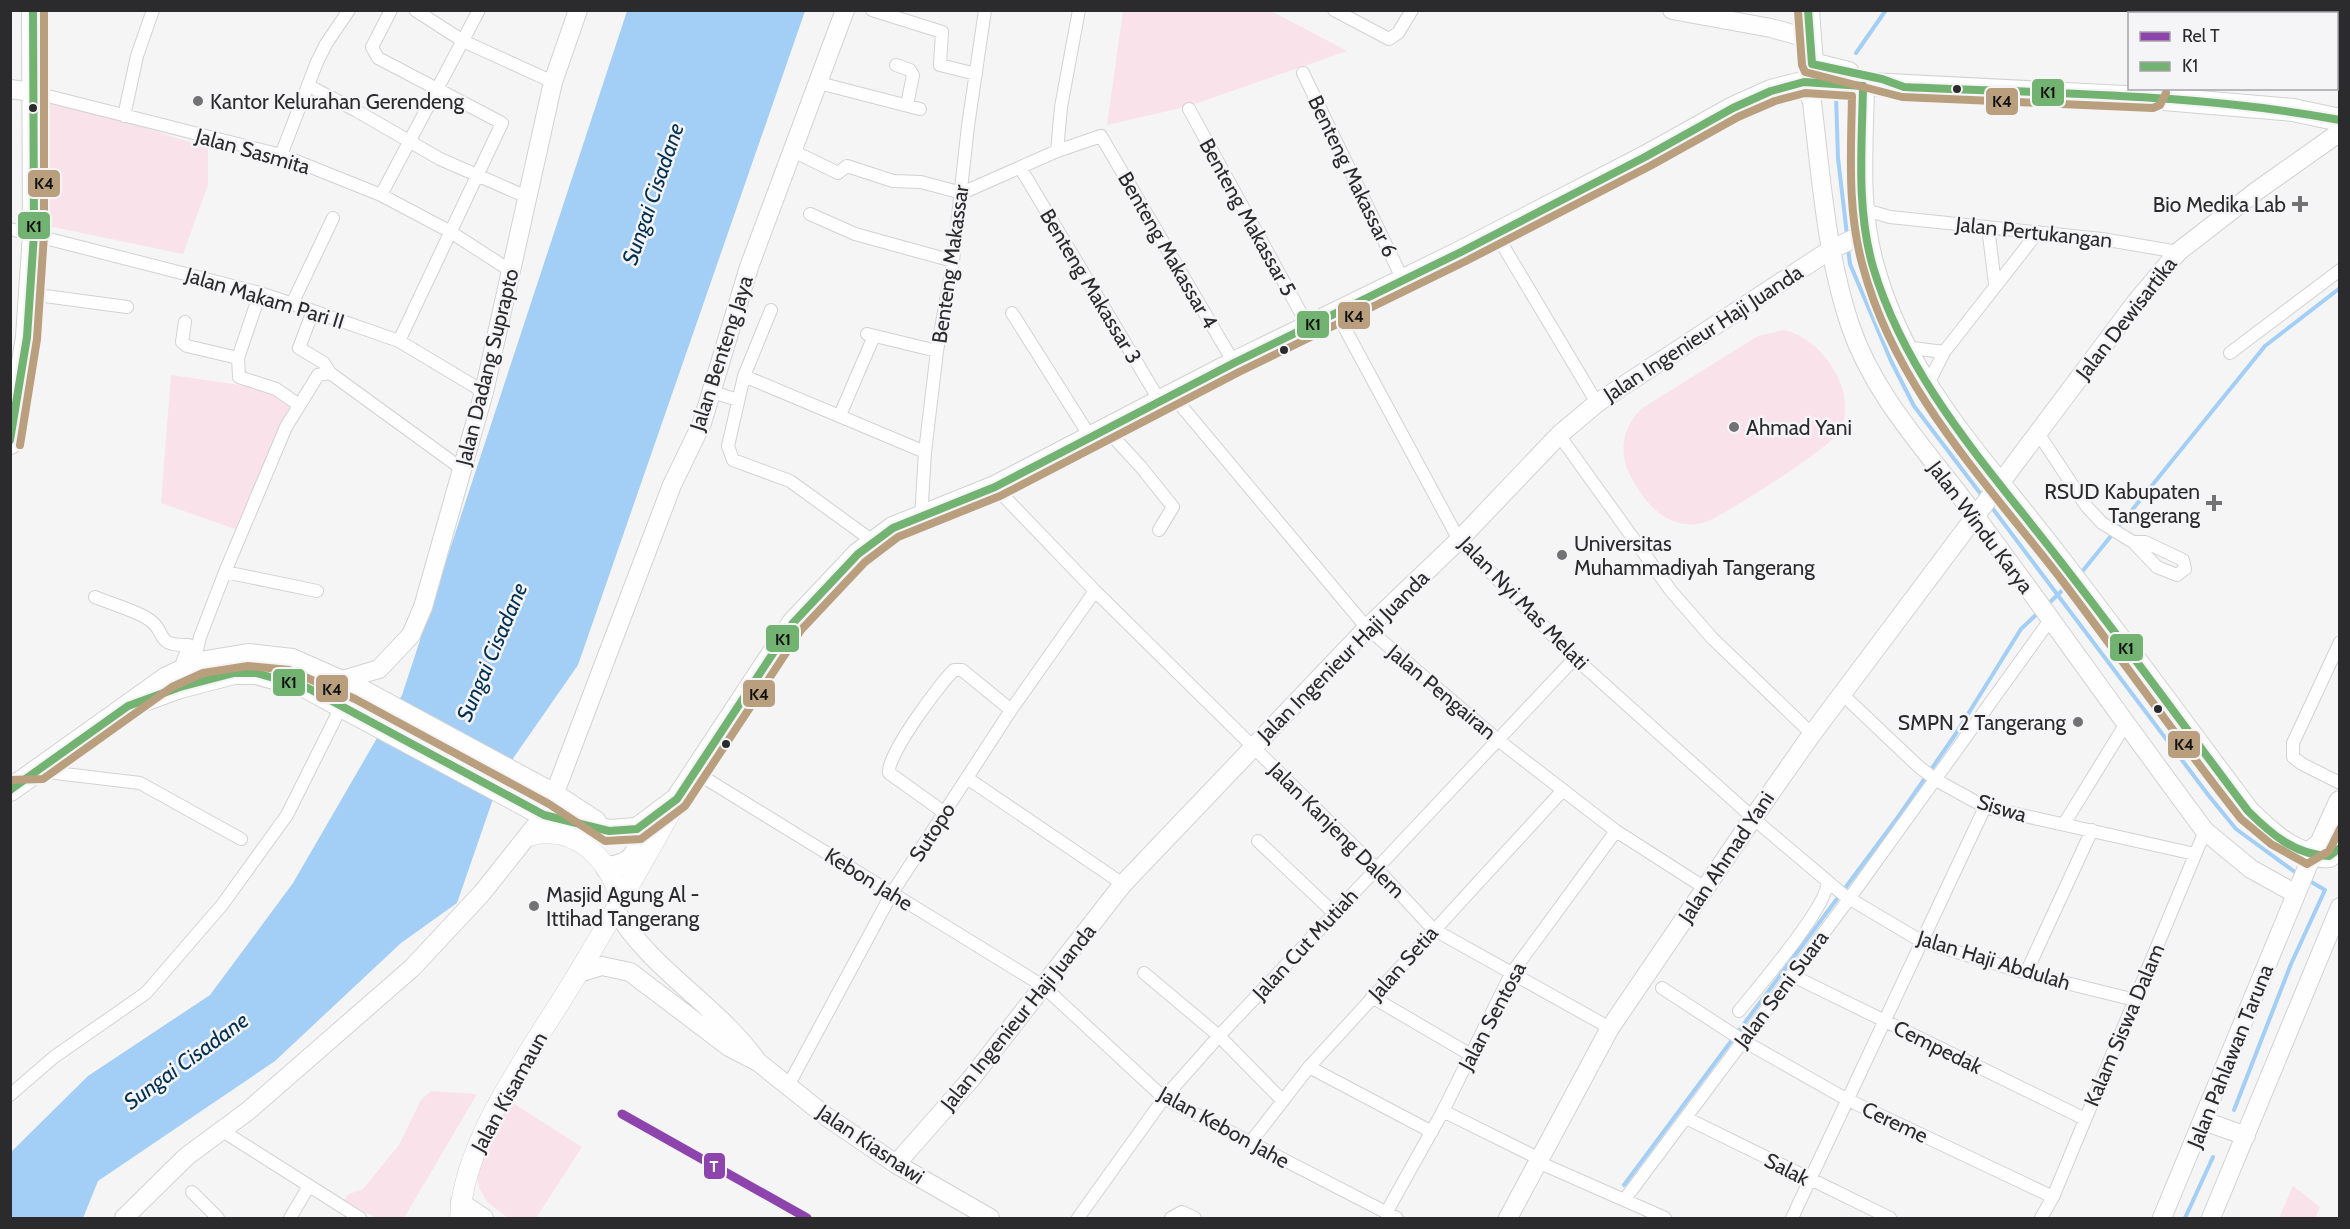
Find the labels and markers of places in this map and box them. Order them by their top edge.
unlabelled marker [1951,83,1963,95]
place label: Kantor Kelurahan Gerendeng [210,89,465,114]
marker: Kantor Kelurahan Gerendeng [191,94,205,108]
unlabelled marker [27,102,39,114]
place label: Bio Medika Lab [2153,192,2286,217]
marker: Bio Medika Lab [2291,195,2309,213]
unlabelled marker [1278,344,1290,356]
place label: Ahmad Yani [1746,415,1852,440]
marker: Ahmad Yani [1727,420,1741,434]
place label: RSUD Kabupaten Tangerang [2044,479,2201,528]
marker: RSUD Kabupaten Tangerang [2205,494,2223,512]
place label: Universitas Muhammadiyah Tangerang [1574,531,1815,580]
marker: Universitas Muhammadiyah Tangerang [1555,548,1569,562]
unlabelled marker [2152,703,2164,715]
place label: SMPN 2 Tangerang [1898,710,2067,735]
marker: SMPN 2 Tangerang [2071,715,2085,729]
unlabelled marker [720,738,732,750]
place label: Masjid Agung Al - Ittihad Tangerang [546,882,700,931]
marker: Masjid Agung Al - Ittihad Tangerang [527,899,541,913]

